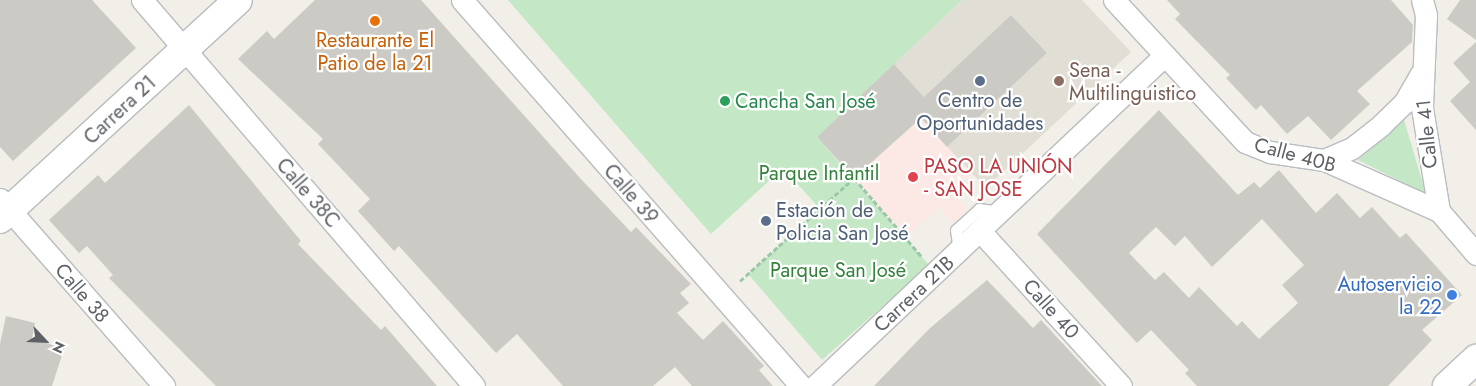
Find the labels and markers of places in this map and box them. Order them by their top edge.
marker: Restaurante El Patio de la 21 [369,15,381,27]
place label: Restaurante El Patio de la 21 [316,29,434,76]
place label: Sena - Multilinguistico [1069,58,1196,105]
marker: Centro de Oportunidades [974,75,986,87]
marker: Sena - Multilinguistico [1053,75,1065,87]
place label: Cancha San José [735,89,876,113]
place label: Centro de Oportunidades [917,89,1043,136]
marker: Cancha San José [719,95,731,107]
place label: PASO LA UNIÓN - SAN JOSE [924,154,1073,201]
marker: PASO LA UNIÓN - SAN JOSE [906,170,920,184]
place label: Estación de Policia San José [776,198,909,245]
marker: Estación de Policia San José [760,215,772,227]
place label: Autoservicio la 22 [1337,272,1442,319]
marker: Autoservicio la 22 [1446,289,1458,301]

